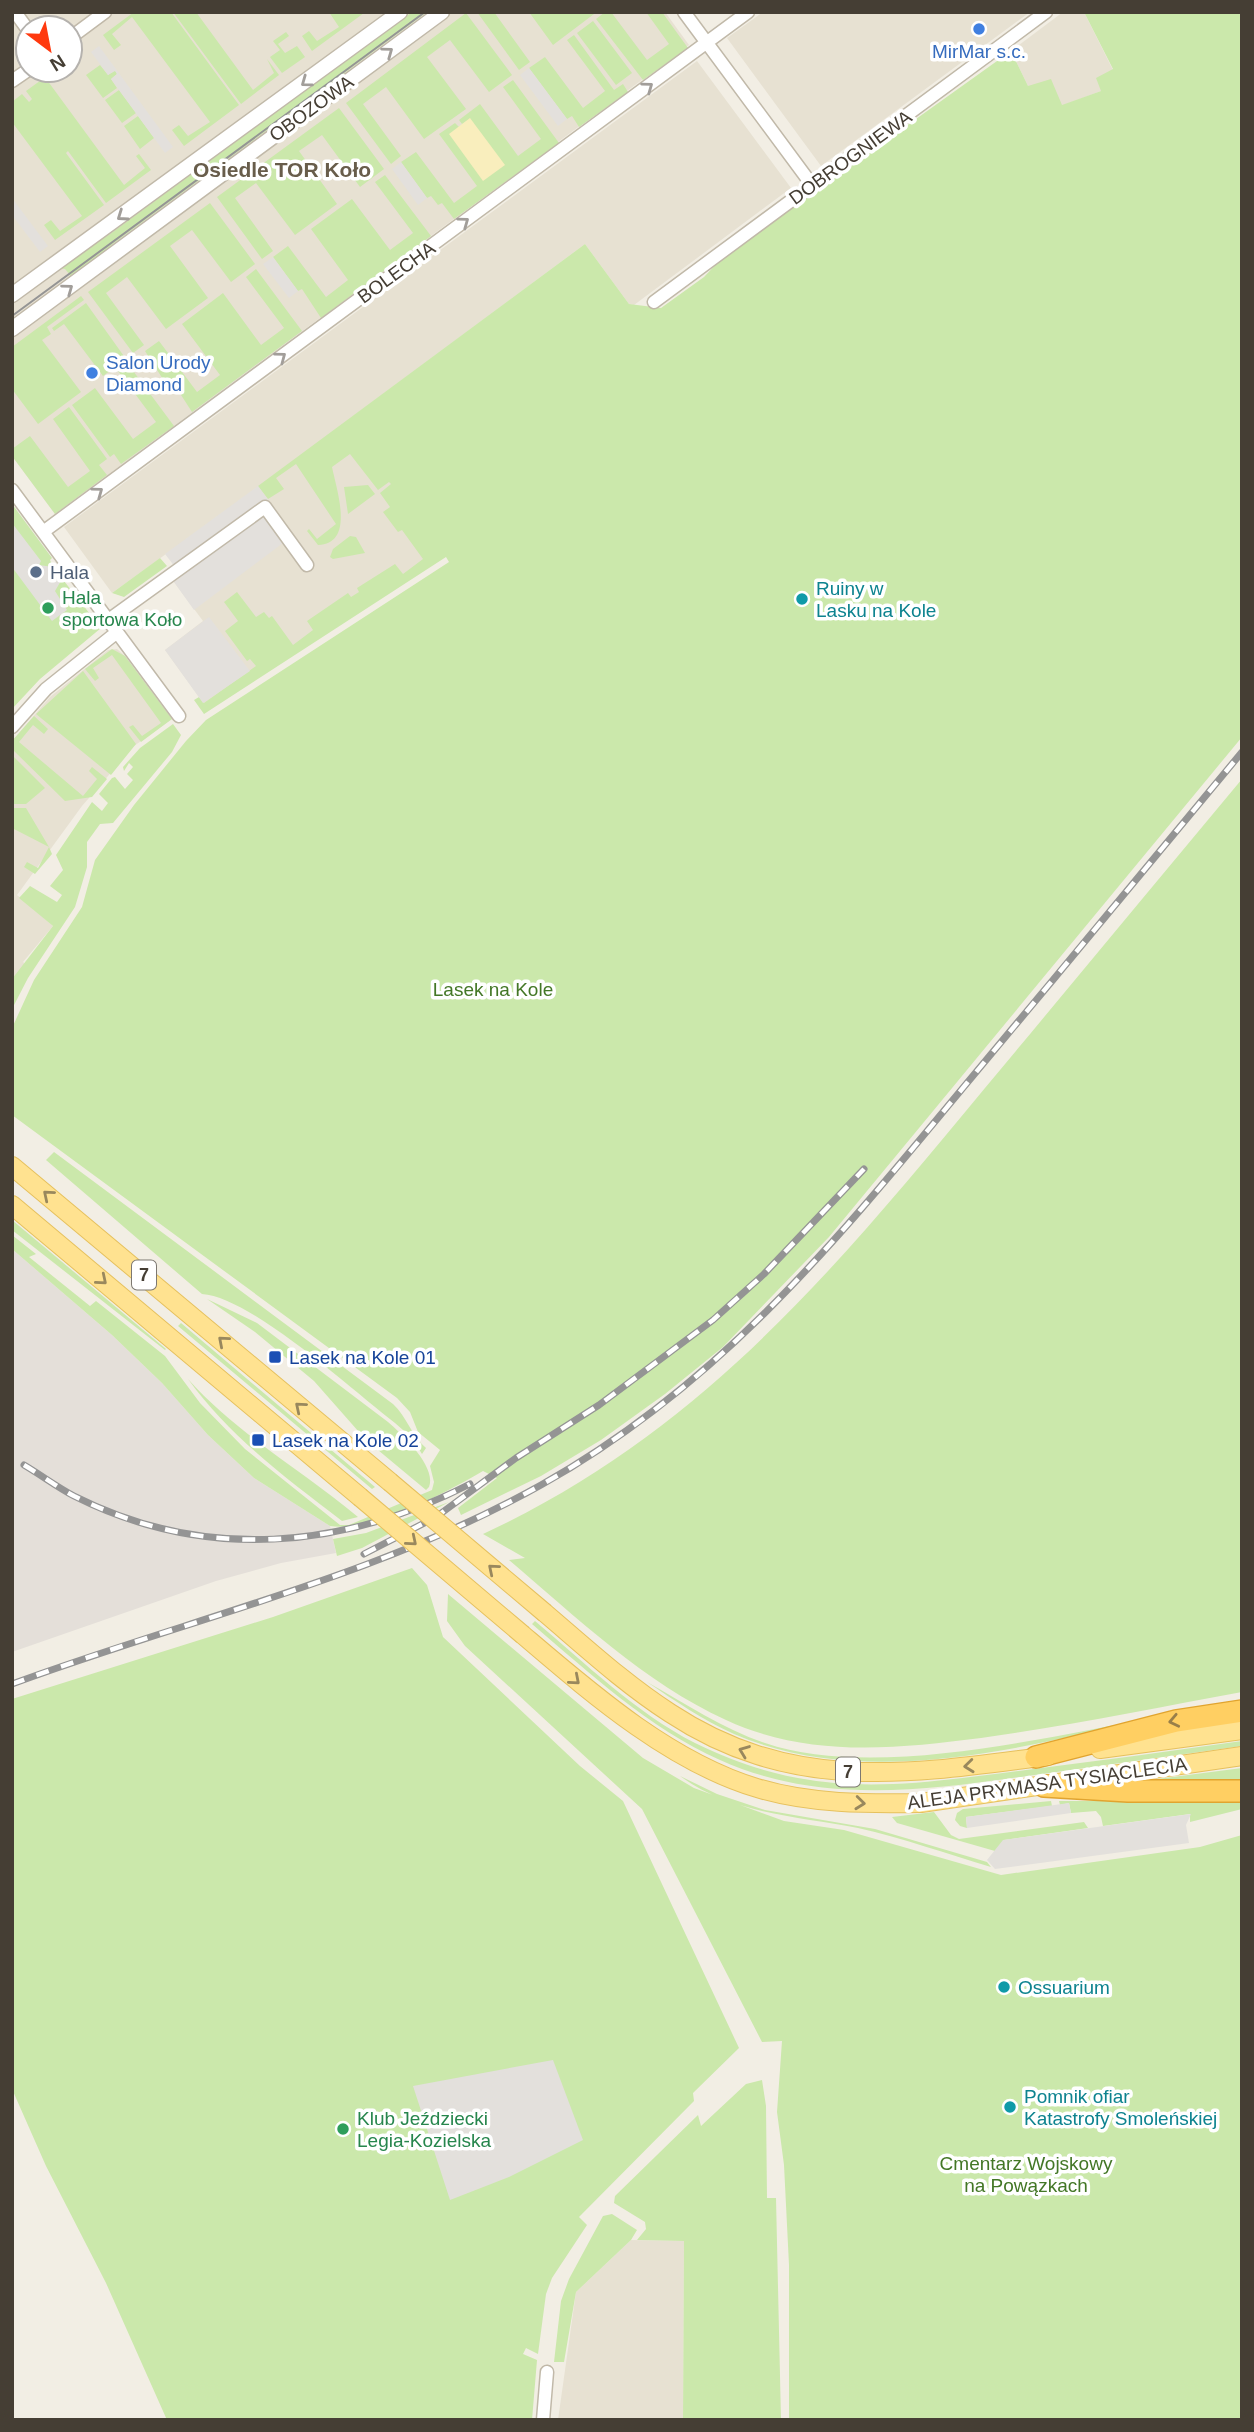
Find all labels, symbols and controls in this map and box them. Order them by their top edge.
north arrow [14,14,84,84]
marker: MirMar s.c. [971,21,987,37]
place label: MirMar s.c. [932,41,1026,62]
one-way arrow [380,47,393,60]
text: N [46,50,69,76]
street label: OBOZOWA [265,71,358,146]
one-way arrow [301,74,313,86]
one-way arrow [640,83,653,95]
street label: DOBROGNIEWA [785,106,916,209]
district label: Osiedle TOR Koło [193,158,371,181]
one-way arrow [117,208,130,220]
one-way arrow [457,218,469,230]
street label: BOLECHA [353,237,439,308]
one-way arrow [60,285,73,297]
place label: Salon Urody Diamond [106,352,211,395]
one-way arrow [273,353,286,365]
marker: Salon Urody Diamond [84,365,100,381]
one-way arrow [90,488,103,500]
place label: Hala [50,562,90,583]
marker: Hala [28,564,44,580]
place label: Ruiny w Lasku na Kole [816,578,936,621]
place label: Hala sportowa Koło [62,587,182,630]
marker: Ruiny w Lasku na Kole [794,591,810,607]
marker: Hala sportowa Koło [40,600,56,616]
park label: Lasek na Kole [433,979,553,1000]
one-way arrow [44,1191,56,1204]
road number: 7 [132,1260,156,1290]
one-way arrow [94,1272,107,1284]
one-way arrow [218,1337,231,1349]
place label: Lasek na Kole 01 [289,1347,436,1368]
marker: Lasek na Kole 01 [267,1349,283,1365]
one-way arrow [295,1403,308,1415]
place label: Lasek na Kole 02 [272,1430,419,1451]
marker: Lasek na Kole 02 [250,1432,266,1448]
one-way arrow [404,1533,417,1545]
one-way arrow [488,1565,501,1577]
one-way arrow [566,1672,579,1684]
one-way arrow [1168,1713,1180,1728]
one-way arrow [739,1745,751,1759]
street label: ALEJA PRYMASA TYSIĄCLECIA [906,1753,1189,1814]
road number: 7 [836,1758,860,1786]
one-way arrow [963,1758,974,1773]
one-way arrow [854,1795,865,1810]
place label: Ossuarium [1018,1977,1110,1998]
marker: Ossuarium [996,1979,1012,1995]
place label: Pomnik ofiar Katastrofy Smoleńskiej [1024,2086,1217,2129]
marker: Pomnik ofiar Katastrofy Smoleńskiej [1002,2099,1018,2115]
place label: Klub Jeździecki Legia-Kozielska [357,2108,492,2151]
marker: Klub Jeździecki Legia-Kozielska [335,2121,351,2137]
park label: Cmentarz Wojskowy na Powązkach [940,2153,1113,2196]

